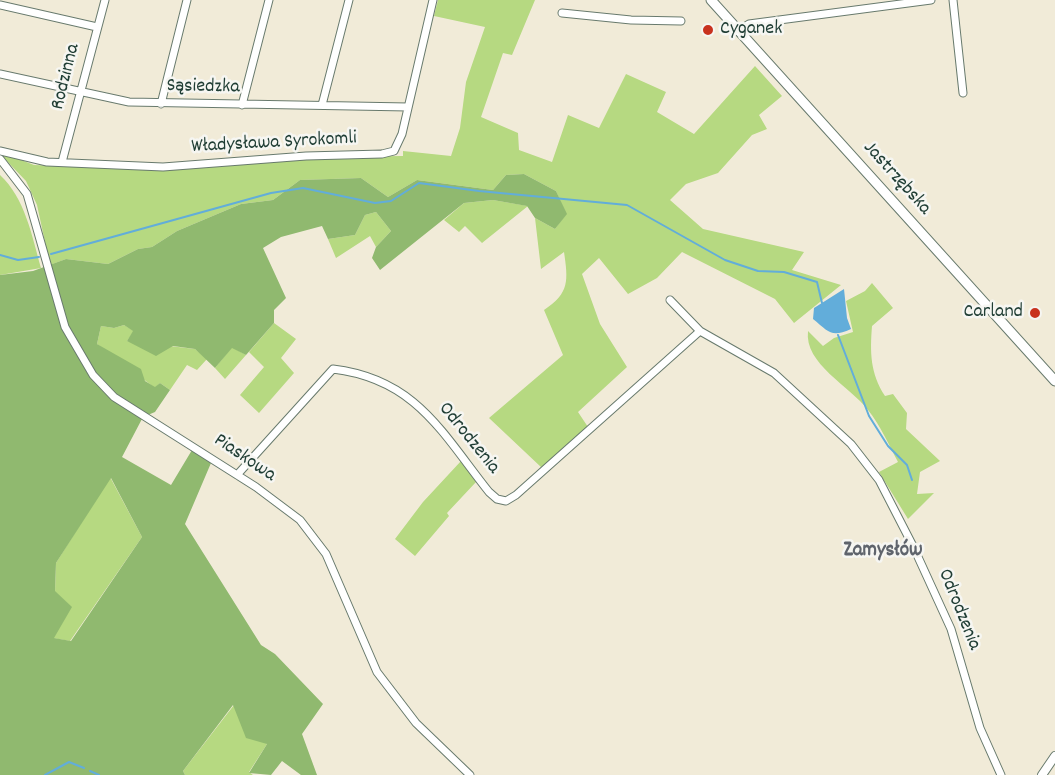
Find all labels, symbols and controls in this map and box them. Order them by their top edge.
place label: Cyganek [720,18,782,42]
marker: Cyganek [701,23,715,37]
street label: Rodzinna [47,42,87,112]
street label: Sąsiedzka [166,75,240,101]
street label: Władysława Syrokomli [191,128,357,160]
street label: Jastrzębska [857,137,935,221]
place label: Carland [964,301,1023,325]
marker: Carland [1028,306,1042,320]
street label: Odrodzenia [432,398,504,480]
street label: Piaskowa [208,430,280,488]
district label: Zamysłów [843,539,923,565]
street label: Odrodzenia [931,566,985,654]

